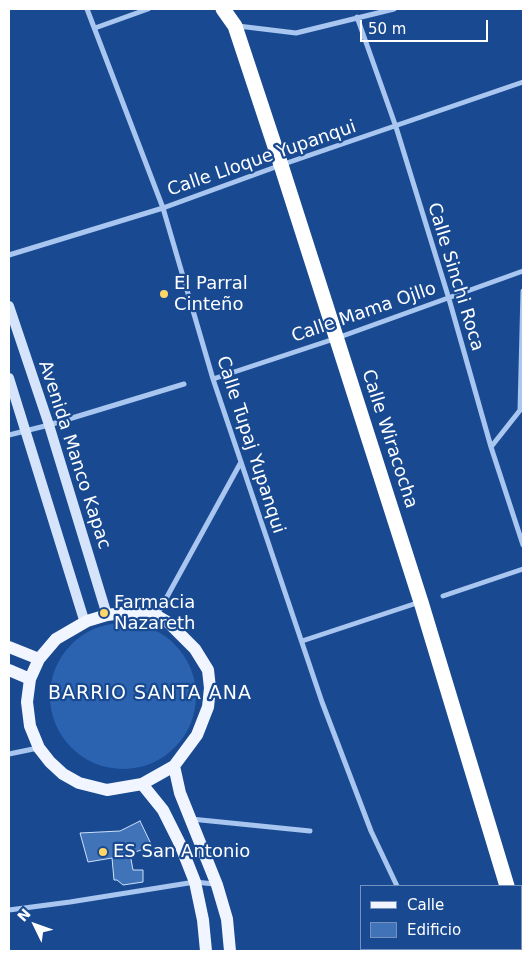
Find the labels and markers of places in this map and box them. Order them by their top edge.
place label: El Parral Cinteño [174,273,248,316]
marker: El Parral Cinteño [158,288,170,300]
place label: Farmacia Nazareth [114,592,196,634]
marker: Farmacia Nazareth [98,607,110,619]
place label: ES San Antonio [113,841,250,863]
marker: ES San Antonio [97,846,109,858]

